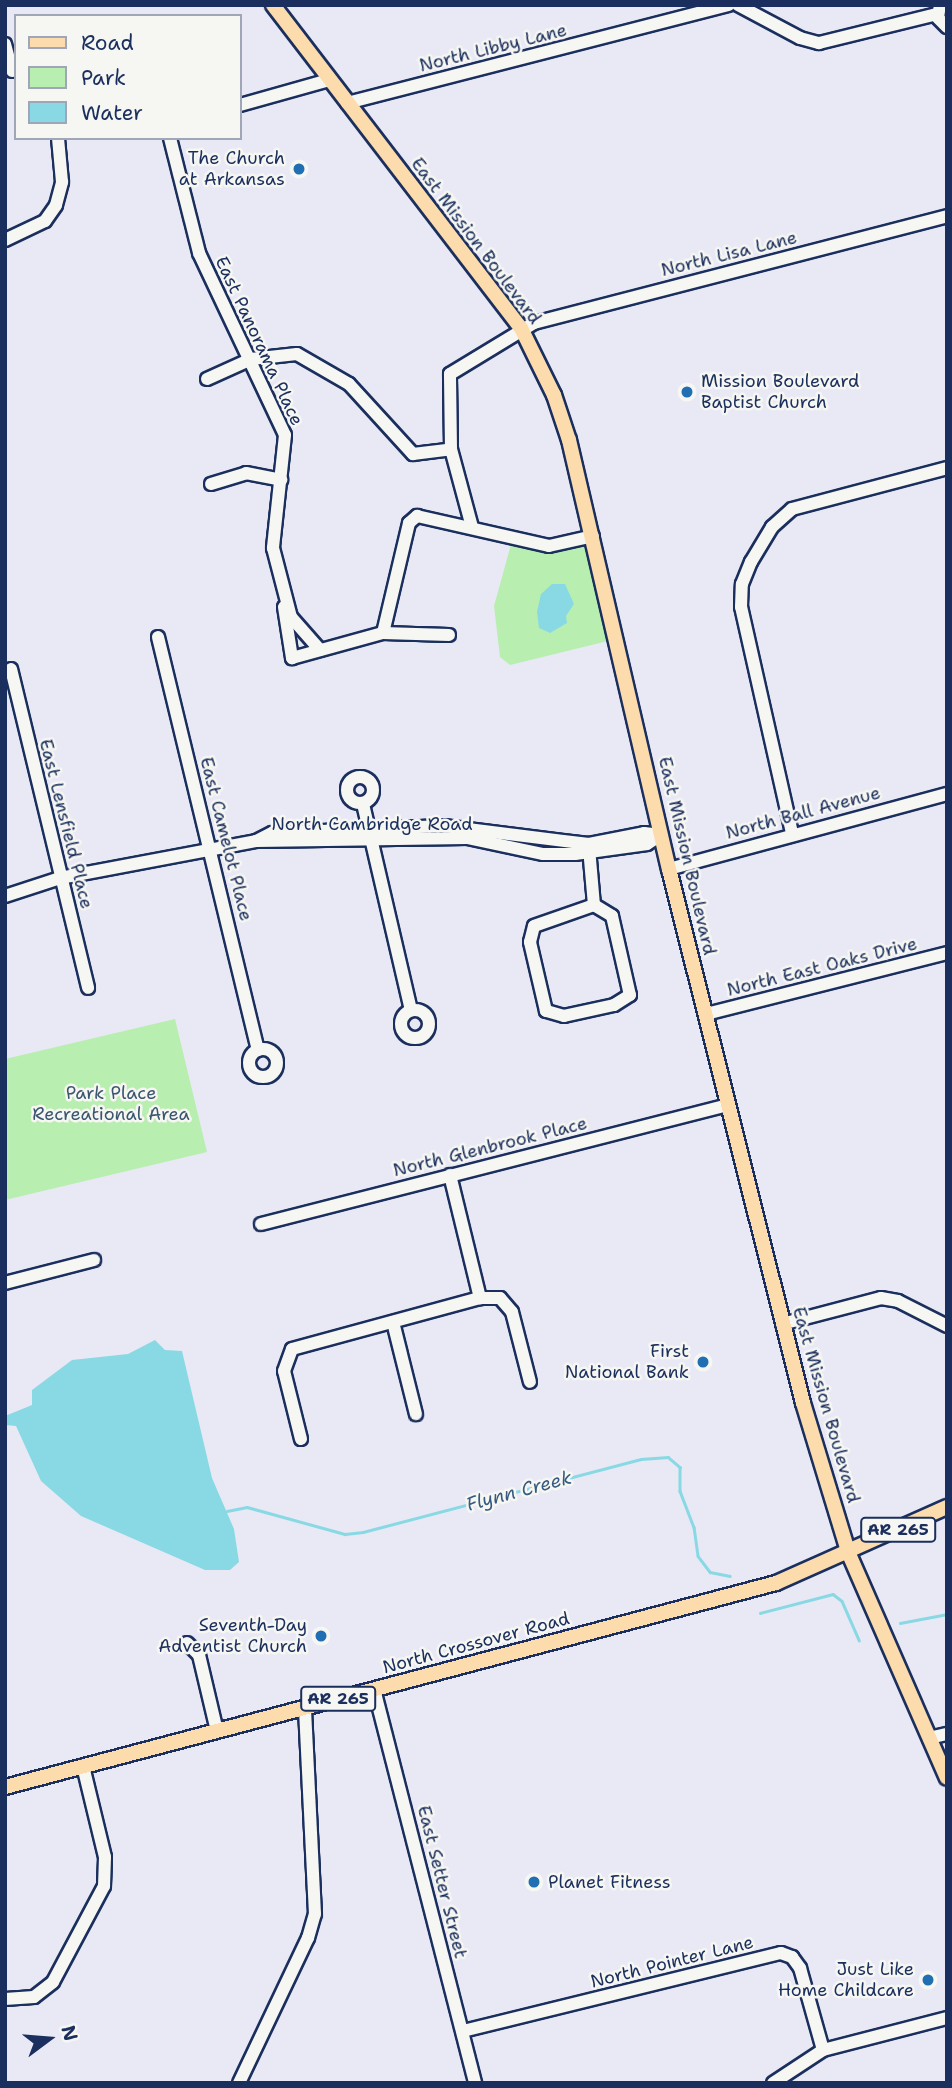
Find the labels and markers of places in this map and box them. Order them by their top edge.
place label: The Church at Arkansas [179,148,285,190]
marker: The Church at Arkansas [291,161,307,177]
place label: Mission Boulevard Baptist Church [701,371,859,414]
marker: Mission Boulevard Baptist Church [679,384,695,400]
place label: First National Bank [565,1341,689,1384]
marker: First National Bank [695,1354,711,1370]
place label: Seventh-Day Adventist Church [158,1615,307,1658]
marker: Seventh-Day Adventist Church [313,1628,329,1644]
place label: Planet Fitness [548,1871,671,1893]
marker: Planet Fitness [526,1874,542,1890]
place label: Just Like Home Childcare [778,1959,914,2002]
marker: Just Like Home Childcare [920,1972,936,1988]

